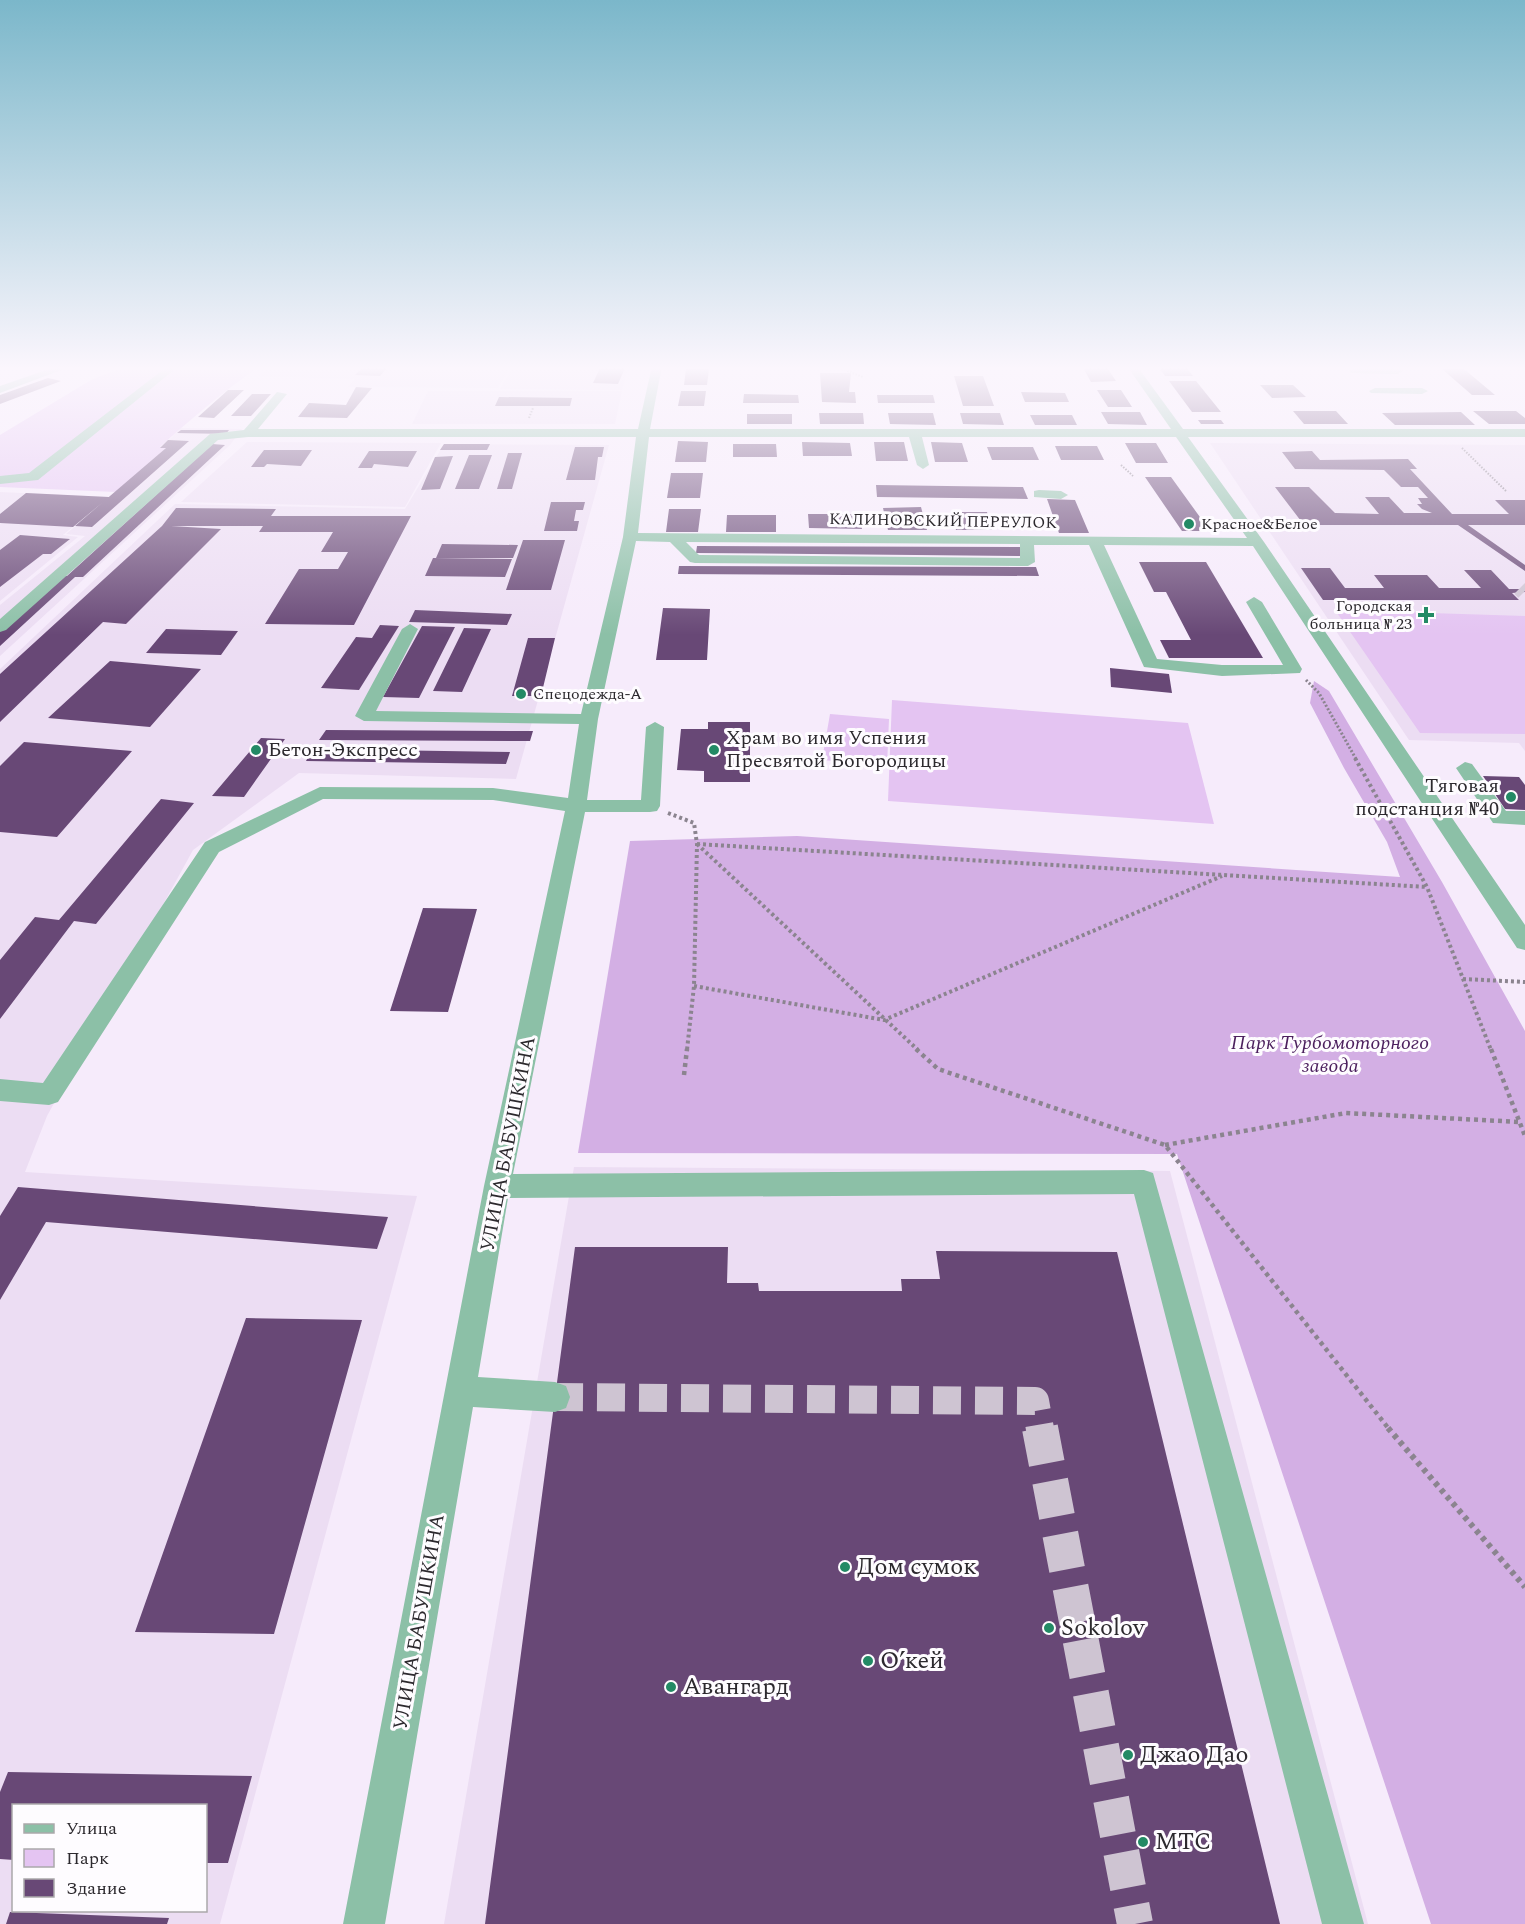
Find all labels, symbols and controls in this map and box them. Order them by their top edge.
street label: КАЛИНОВСКИЙ ПЕРЕУЛОК [829,507,1058,535]
place label: Красное&Белое [1201,512,1318,536]
marker: Красное&Белое [1182,517,1196,531]
place label: Городская больница № 23 [1310,594,1412,636]
marker: Городская больница № 23 [1417,606,1435,624]
place label: Спецодежда-А [533,682,642,706]
marker: Спецодежда-А [514,687,528,701]
place label: Храм во имя Успения Пресвятой Богородицы [726,723,946,776]
place label: Бетон-Экспресс [268,735,418,765]
marker: Бетон-Экспресс [249,743,263,757]
marker: Храм во имя Успения Пресвятой Богородицы [707,743,721,757]
place label: Тяговая подстанция №40 [1355,771,1499,824]
marker: Тяговая подстанция №40 [1504,790,1518,804]
park label: Парк Турбомоторного завода [1231,1028,1429,1081]
street label: УЛИЦА БАБУШКИНА [472,1034,544,1254]
street label: УЛИЦА БАБУШКИНА [385,1512,453,1732]
place label: Дом сумок [857,1549,977,1585]
marker: Дом сумок [838,1560,852,1574]
place label: Sokolov [1061,1610,1146,1646]
marker: Sokolov [1042,1621,1056,1635]
place label: О’кей [880,1643,944,1679]
marker: О’кей [861,1654,875,1668]
place label: Авангард [683,1669,789,1705]
marker: Авангард [664,1680,678,1694]
place label: Джао Дао [1140,1737,1248,1773]
marker: Джао Дао [1121,1748,1135,1762]
legend [12,1804,207,1912]
text: Улица [66,1815,117,1842]
place label: МТС [1155,1824,1211,1860]
marker: МТС [1136,1835,1150,1849]
text: Парк [66,1845,109,1872]
text: Здание [66,1875,126,1902]

